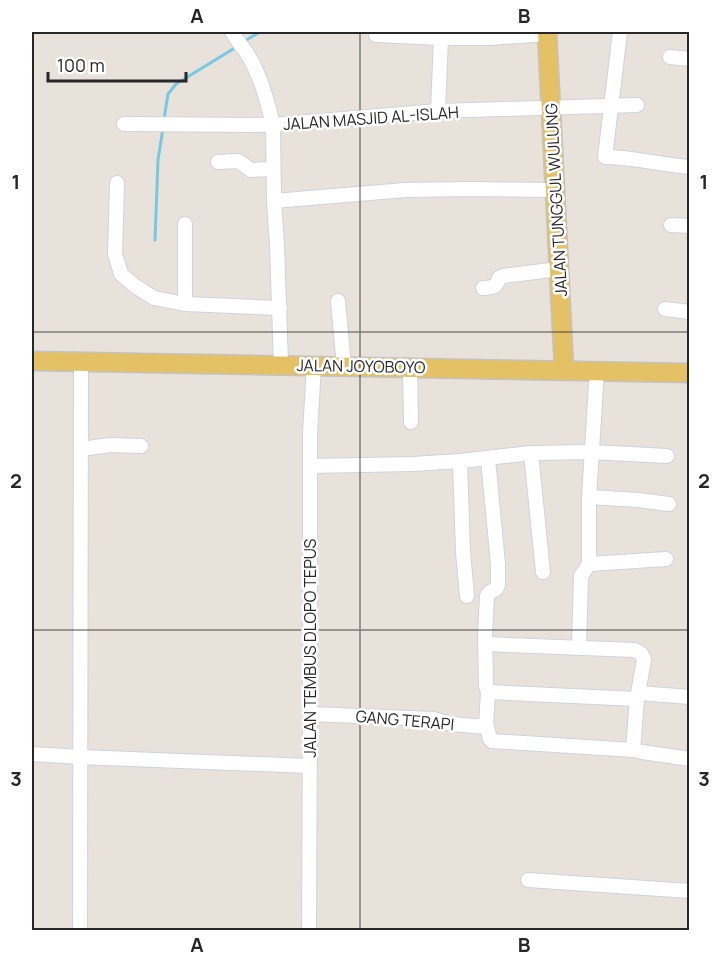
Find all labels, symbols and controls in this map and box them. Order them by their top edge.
text: A [190,2,204,29]
text: B [518,2,531,29]
scale bar [48,45,186,83]
text: 100 m [57,53,105,77]
street label: JALAN MASJID AL-ISLAH [283,101,459,135]
street label: JALAN TUNGGUL WULUNG [540,103,572,297]
text: 1 [12,168,20,195]
text: 1 [700,168,708,195]
street label: JALAN JOYOBOYO [296,354,426,378]
text: 2 [10,467,22,494]
text: 2 [698,467,710,494]
street label: JALAN TEMBUS DLOPO TEPUS [299,538,321,757]
street label: GANG TERAPI [355,705,455,735]
text: 3 [10,765,22,792]
text: 3 [698,765,710,792]
text: A [190,931,204,958]
text: B [518,931,531,958]

